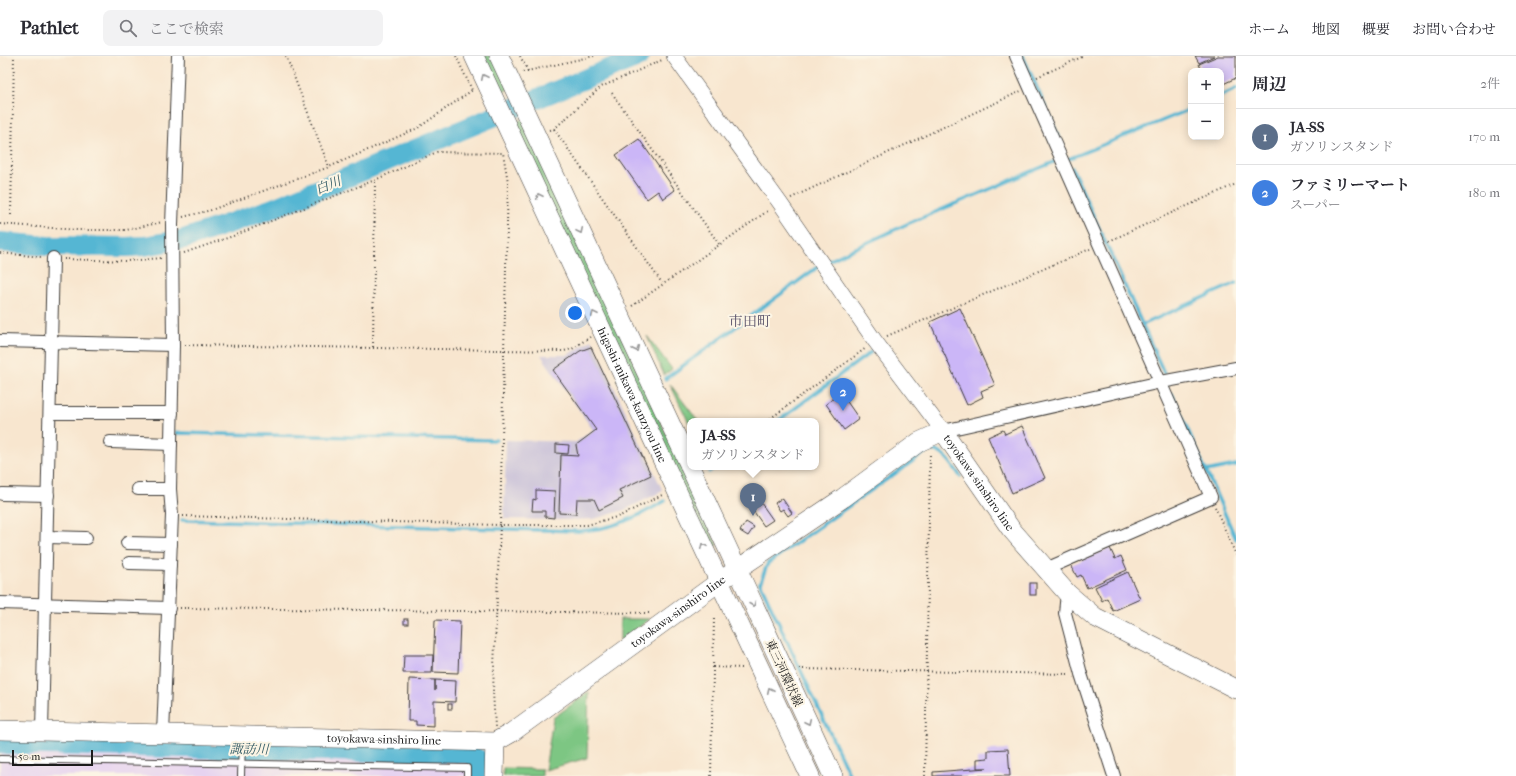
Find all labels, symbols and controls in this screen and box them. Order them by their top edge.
search box [103,10,383,46]
text: Pathlet [20,17,79,39]
icon: search [117,17,139,39]
text: ここで検索 [149,20,224,38]
text: ホーム [1248,21,1290,38]
text: 地図 [1312,21,1340,38]
text: 概要 [1362,21,1390,38]
text: お問い合わせ [1412,21,1496,38]
map controls [1188,68,1224,140]
button: + [1188,68,1224,104]
one-way arrow [481,73,489,81]
text: 周辺 [1252,74,1286,94]
text: 2件 [1480,76,1500,91]
button: − [1188,104,1224,140]
text: JA-SS [1290,118,1325,136]
text: 1 [1263,129,1267,144]
text: 170 m [1468,129,1500,144]
text: ガソリンスタンド [1290,139,1394,154]
water label: 白川 [313,172,345,197]
text: ファミリーマート [1290,176,1410,194]
text: 2 [1262,185,1268,200]
text: 180 m [1468,185,1500,200]
one-way arrow [536,193,544,200]
text: スーパー [1290,197,1341,212]
one-way arrow [575,226,583,234]
your location [565,303,585,323]
one-way arrow [591,311,599,318]
district label: 市田町 [729,313,771,330]
street label: higashi-mikawa-kanzyou line [595,325,670,465]
one-way arrow [631,345,639,352]
pin: 2 [830,378,856,411]
popup [687,418,819,470]
text: JA-SS [701,426,736,444]
street label: toyokawa-sinshiro line [941,432,1017,534]
text: ガソリンスタンド [701,447,805,462]
pin: 1 [740,483,766,516]
one-way arrow [700,543,708,550]
street label: toyokawa-sinshiro line [628,572,728,651]
one-way arrow [748,600,756,608]
street label: 東三河環状線 [762,637,806,709]
one-way arrow [767,687,775,694]
one-way arrow [803,719,811,726]
street label: toyokawa-sinshiro line [327,731,441,748]
water label: 諏訪川 [229,741,271,757]
scale bar [12,748,93,767]
text: 50 m [18,750,40,763]

